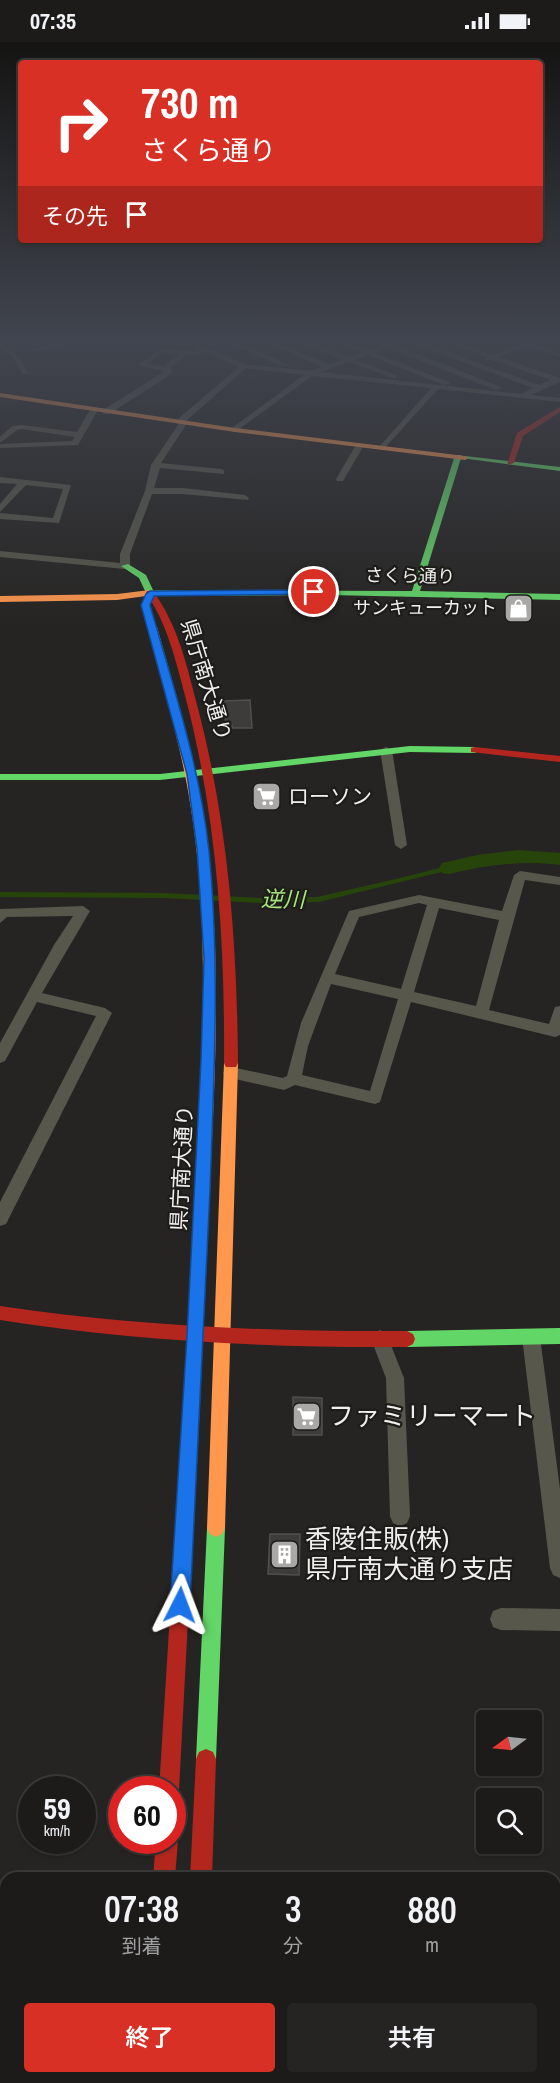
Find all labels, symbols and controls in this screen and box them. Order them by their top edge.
text: 07:35 [30,6,76,36]
text: 730 m [141,75,239,131]
icon: right [42,84,120,162]
text: さくら通り [141,132,276,168]
icon: arrive [120,198,153,231]
text: その先 [42,201,108,231]
street label: さくら通り [365,562,455,589]
pin [288,566,339,617]
icon: arrive [297,575,330,608]
shop icon: サンキューカット [502,592,534,624]
place label: サンキューカット [353,595,497,620]
street label: 県庁南大通り [174,615,239,744]
supermarket icon: ローソン [251,781,283,813]
place label: ローソン [288,782,372,811]
water label: 逆川 [261,884,307,914]
street label: 県庁南大通り [164,1104,199,1232]
place label: ファミリーマート [328,1398,536,1433]
supermarket icon: ファミリーマート [291,1400,323,1432]
place label: 香陵住販(株) 県庁南大通り支店 [305,1521,513,1586]
building icon: 香陵住販(株) 県庁南大通り支店 [268,1538,300,1570]
position arrow [148,1573,212,1637]
north arrow [476,1710,542,1776]
map controls [476,1710,542,1854]
speed limit sign: 60 [108,1776,186,1854]
text: 59 [43,1788,71,1828]
button: search [476,1788,542,1854]
text: km/h [44,1820,70,1841]
text: 07:38 [104,1885,179,1933]
text: 3 [285,1885,302,1933]
text: 880 [408,1886,457,1934]
text: m [425,1931,439,1958]
text: 到着 [122,1932,162,1959]
text: 分 [283,1932,303,1959]
button: 終了 [24,2003,275,2072]
button: 共有 [287,2003,537,2072]

